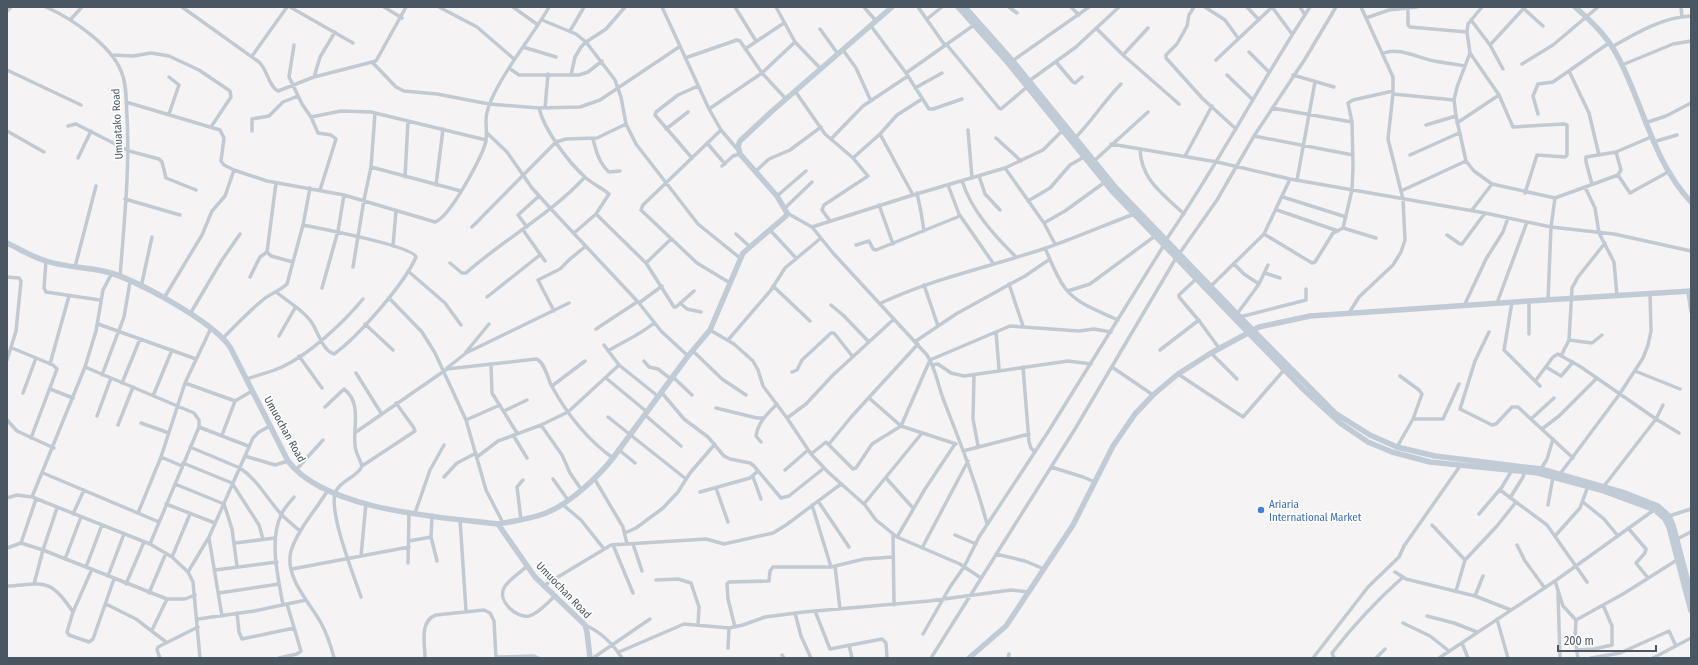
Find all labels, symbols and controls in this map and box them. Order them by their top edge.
street label: Umuatako Road [109,88,126,160]
street label: Umuochan Road [261,394,308,465]
place label: Ariaria International Market [1269,498,1362,524]
marker: Ariaria International Market [1256,505,1266,515]
street label: Umuochan Road [533,559,594,621]
scale bar [1558,627,1656,653]
text: 200 m [1564,634,1594,648]

